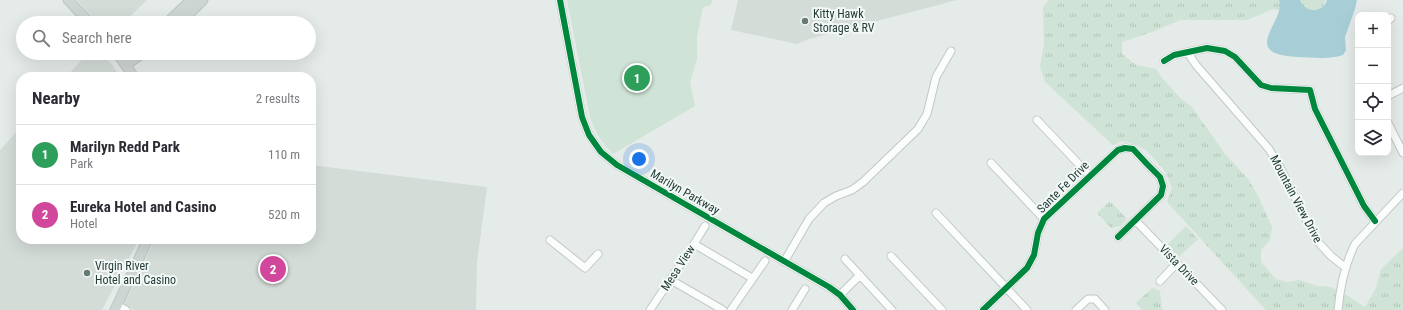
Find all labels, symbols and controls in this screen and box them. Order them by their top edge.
place label: Kitty Hawk Storage & RV [813,7,875,35]
map controls [1355,12,1391,156]
button: + [1355,12,1391,48]
search box [16,16,316,60]
marker: Kitty Hawk Storage & RV [800,16,810,26]
icon: search [30,27,52,49]
text: Search here [62,29,132,47]
button: − [1355,48,1391,84]
pin: 1 [624,63,650,93]
button: locate [1355,84,1391,120]
text: Nearby [32,88,80,108]
text: 2 results [256,91,300,106]
button: layers [1355,120,1391,156]
text: Marilyn Redd Park [70,138,180,156]
text: 1 [42,147,48,162]
text: 110 m [268,147,300,162]
your location [629,149,649,169]
street label: Mountain View Drive [1267,153,1325,245]
text: Park [70,156,93,171]
street label: Sante Fe Drive [1034,158,1092,216]
street label: Marilyn Parkway [648,167,722,217]
text: Eureka Hotel and Casino [70,198,216,216]
text: 2 [42,207,48,222]
text: 520 m [268,207,300,222]
text: Hotel [70,216,98,231]
street label: Mesa View [658,242,698,293]
street label: Vista Drive [1156,242,1202,288]
pin: 2 [260,254,286,284]
place label: Virgin River Hotel and Casino [95,259,176,287]
marker: Virgin River Hotel and Casino [82,268,92,278]

